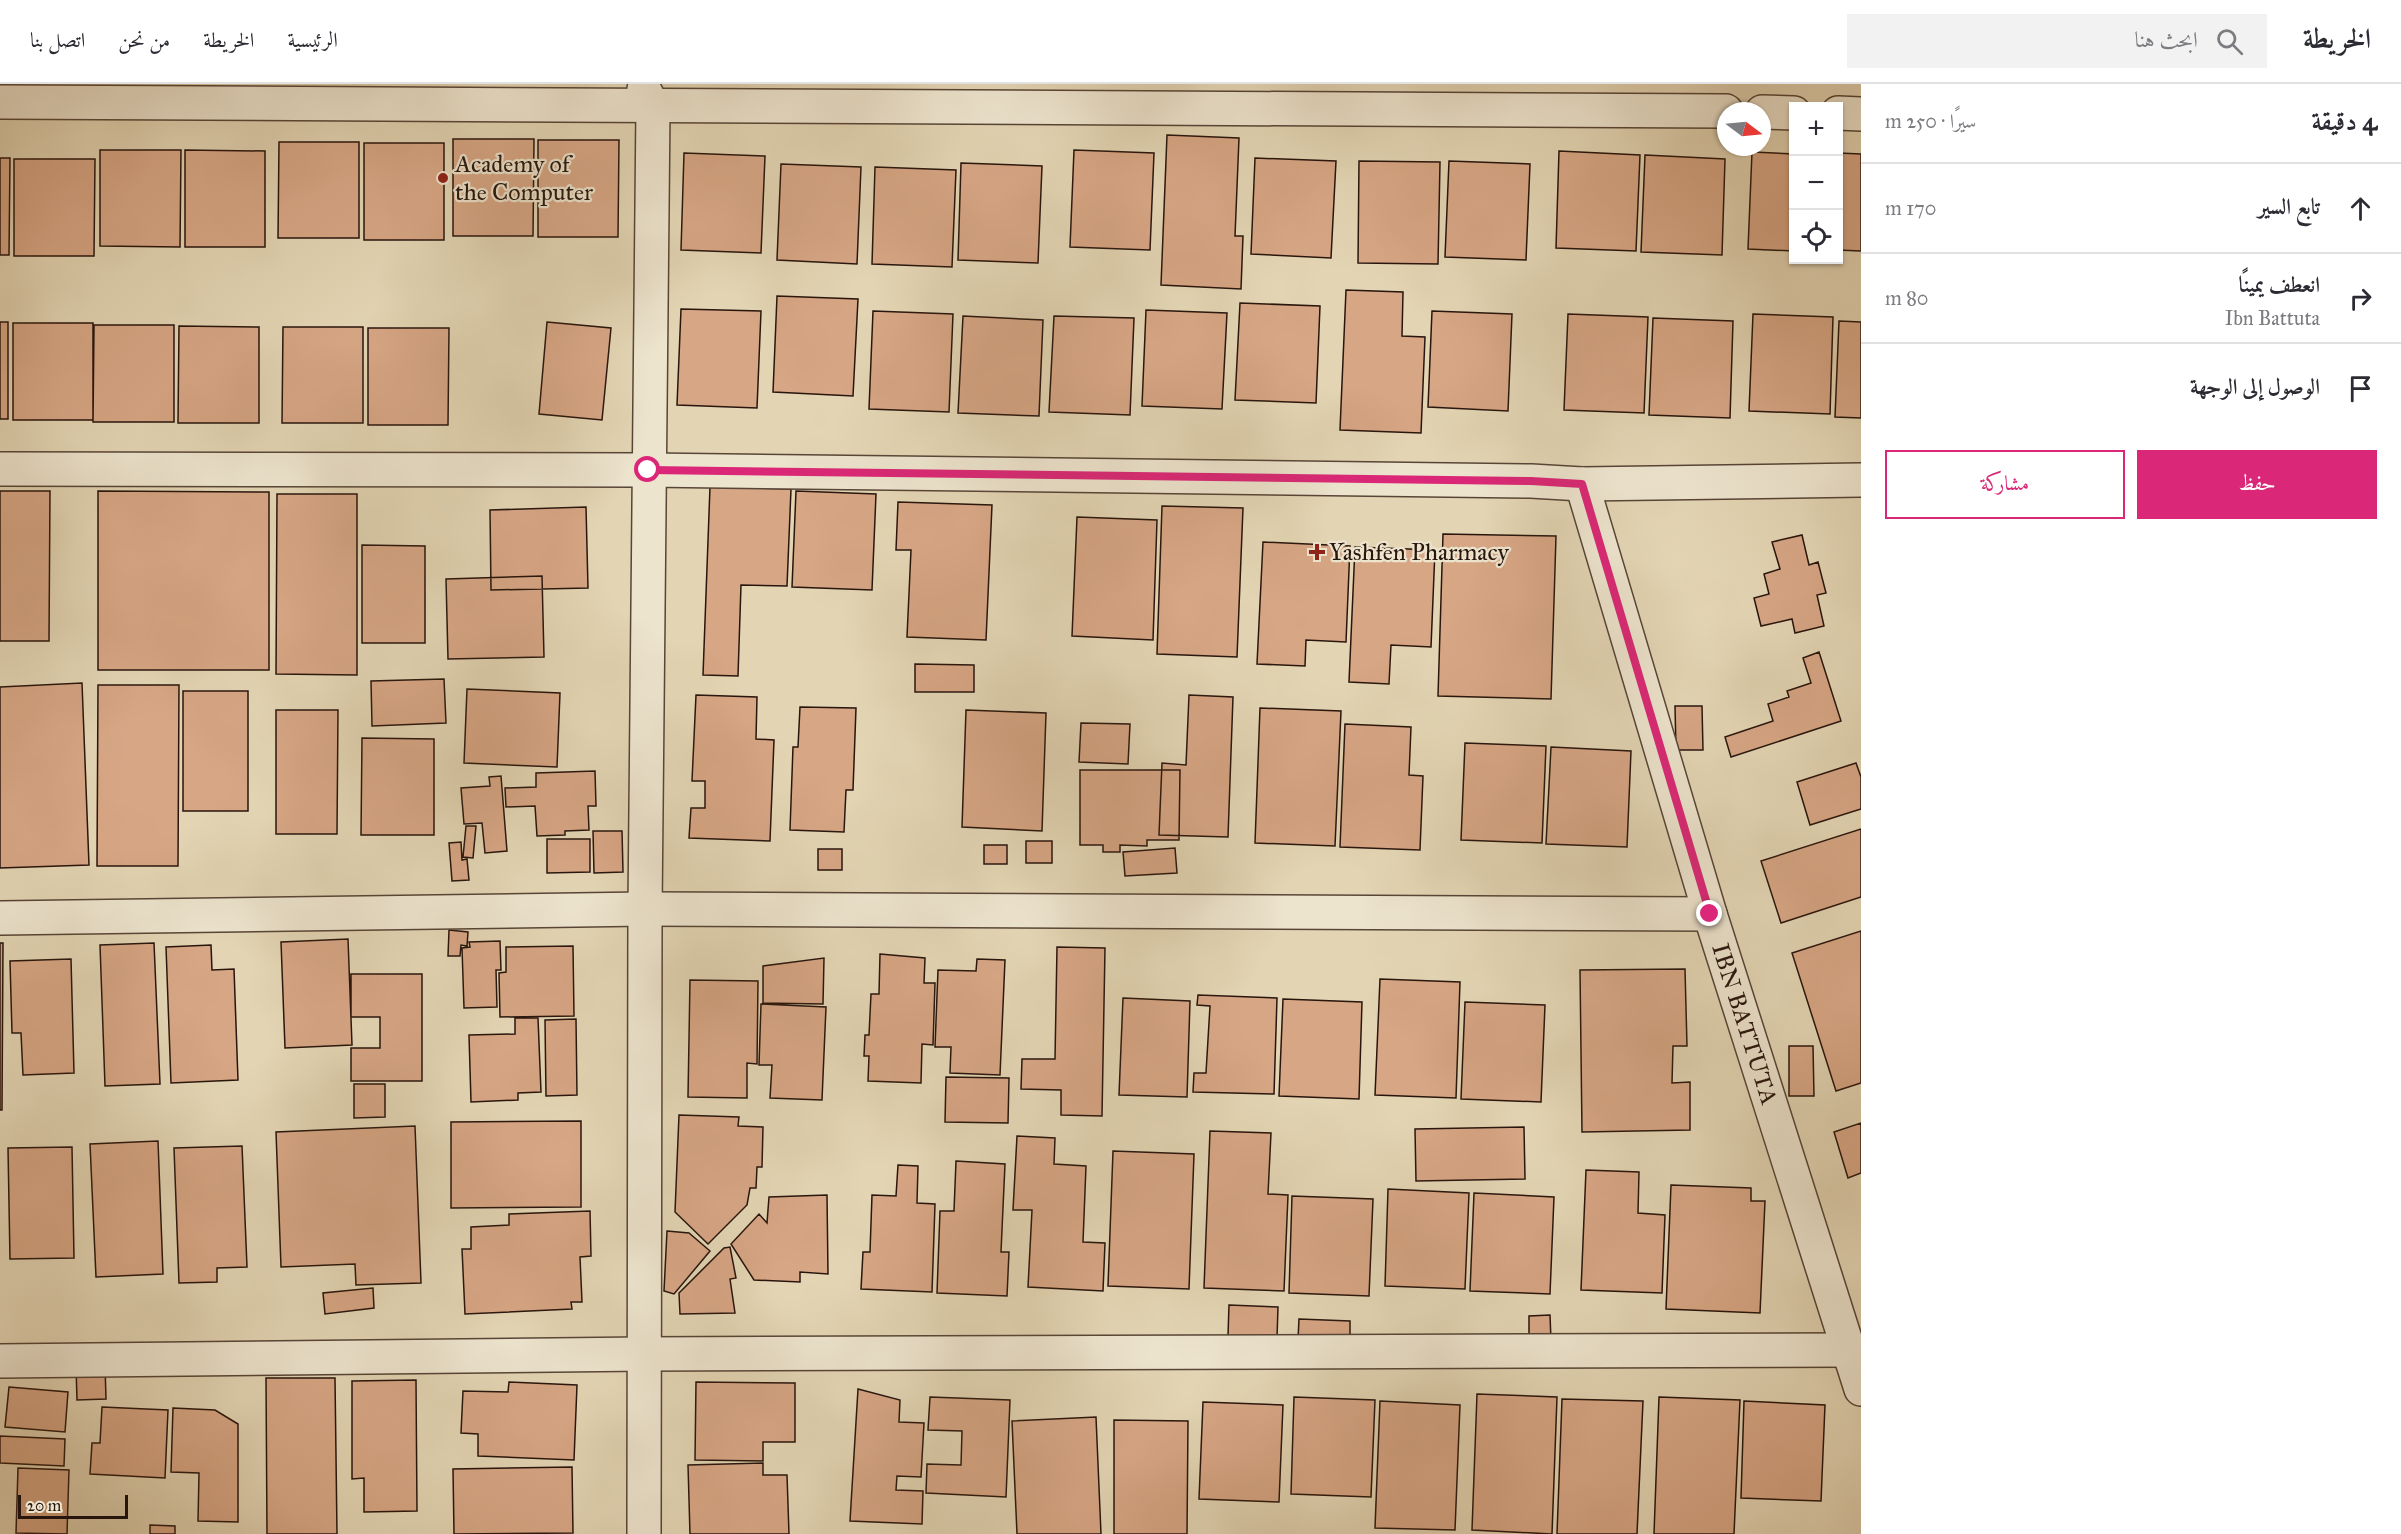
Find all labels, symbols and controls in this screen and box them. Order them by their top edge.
search box [1847,14,2267,68]
text: الخريطة [2303,21,2371,56]
icon: search [2213,25,2246,58]
text: ابحث هنا [2134,26,2198,53]
text: اتصل بنا [30,27,85,53]
text: من نحن [118,27,170,53]
text: الخريطة [203,27,254,53]
text: الرئيسية [287,27,338,53]
north arrow [1717,102,1771,156]
map controls [1789,102,1843,264]
button: + [1789,102,1843,156]
text: 4 دقيقة [2312,105,2377,137]
text: سيرًا · 250 m [1885,109,1976,133]
place label: Academy of the Computer [454,149,593,207]
button: − [1789,156,1843,210]
marker: Academy of the Computer [436,171,450,185]
icon: ahead [2344,192,2377,225]
text: تابع السير [2258,193,2320,220]
text: 170 m [1885,196,1936,220]
button: locate [1789,210,1843,264]
text: انعطف يمينًا [2239,271,2320,298]
icon: right [2344,282,2377,315]
text: 80 m [1885,286,1928,310]
text: Ibn Battuta [2225,306,2320,330]
icon: arrive [2344,372,2377,405]
text: الوصول إلى الوجهة [2190,373,2320,400]
button: مشاركة [1885,450,2125,519]
button: حفظ [2137,450,2377,519]
route start [634,456,660,482]
place label: Yashfen Pharmacy [1329,537,1510,567]
marker: Yashfen Pharmacy [1310,545,1324,559]
route end [1696,900,1722,926]
street label: IBN BATTUTA [1705,940,1785,1108]
scale bar [18,1492,128,1520]
text: 20 m [27,1496,61,1515]

